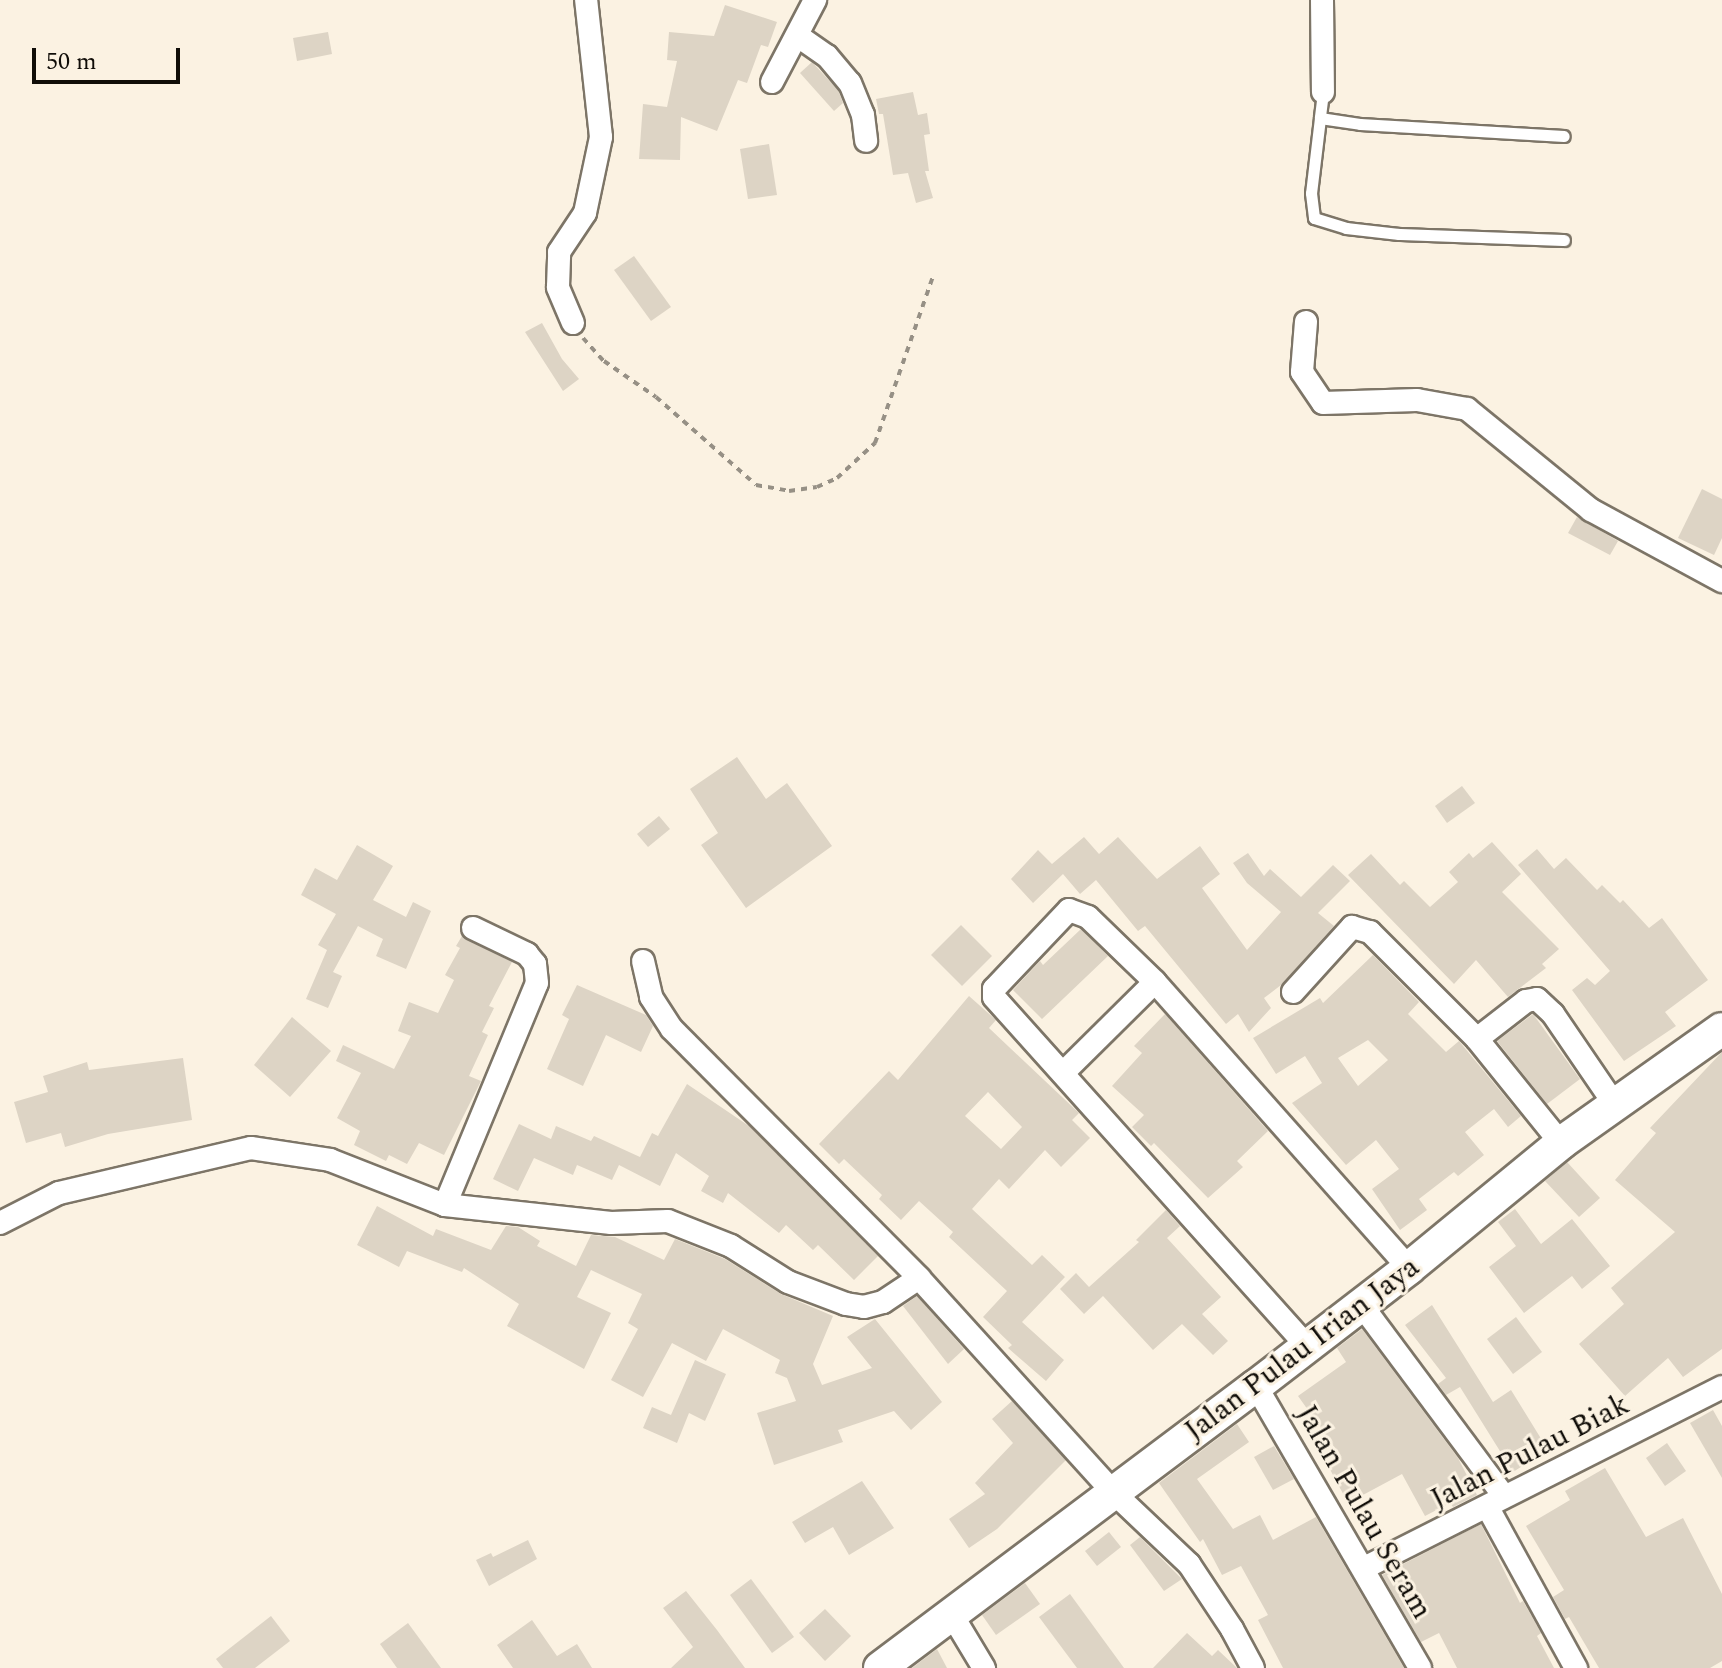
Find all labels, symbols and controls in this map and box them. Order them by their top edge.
scale bar [36,32,184,82]
text: 50 m [46,44,97,80]
street label: Jalan Pulau Irian Jaya [1178,1249,1426,1449]
street label: Jalan Pulau Biak [1425,1386,1635,1518]
street label: Jalan Pulau Seram [1288,1399,1440,1625]

